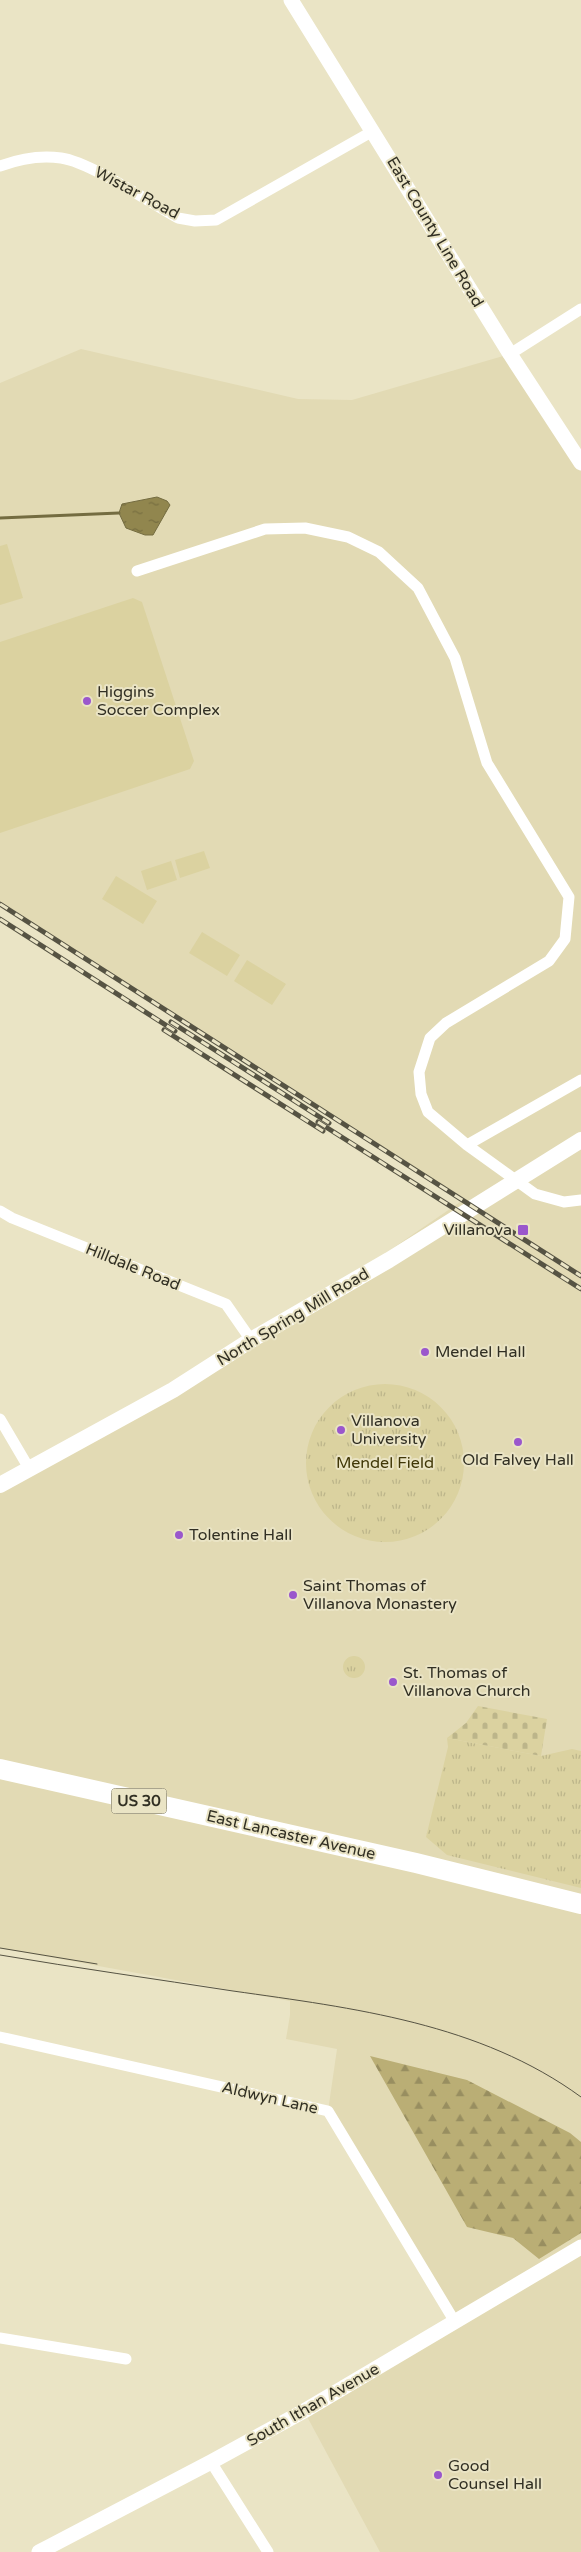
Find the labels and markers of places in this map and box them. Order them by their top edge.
place label: Higgins Soccer Complex [97,682,220,720]
marker: Higgins Soccer Complex [81,695,93,707]
place label: Villanova [443,1220,512,1240]
marker: Villanova [516,1223,530,1237]
place label: Mendel Hall [435,1342,525,1362]
marker: Mendel Hall [419,1346,431,1358]
place label: Villanova University [351,1411,427,1449]
marker: Villanova University [335,1424,347,1436]
marker: Old Falvey Hall [512,1436,524,1448]
place label: Old Falvey Hall [462,1450,574,1470]
place label: Tolentine Hall [189,1525,292,1545]
marker: Tolentine Hall [173,1529,185,1541]
place label: Saint Thomas of Villanova Monastery [303,1576,457,1614]
marker: Saint Thomas of Villanova Monastery [287,1589,299,1601]
place label: St. Thomas of Villanova Church [403,1663,531,1701]
marker: St. Thomas of Villanova Church [387,1676,399,1688]
place label: Good Counsel Hall [448,2456,542,2494]
marker: Good Counsel Hall [432,2469,444,2481]

